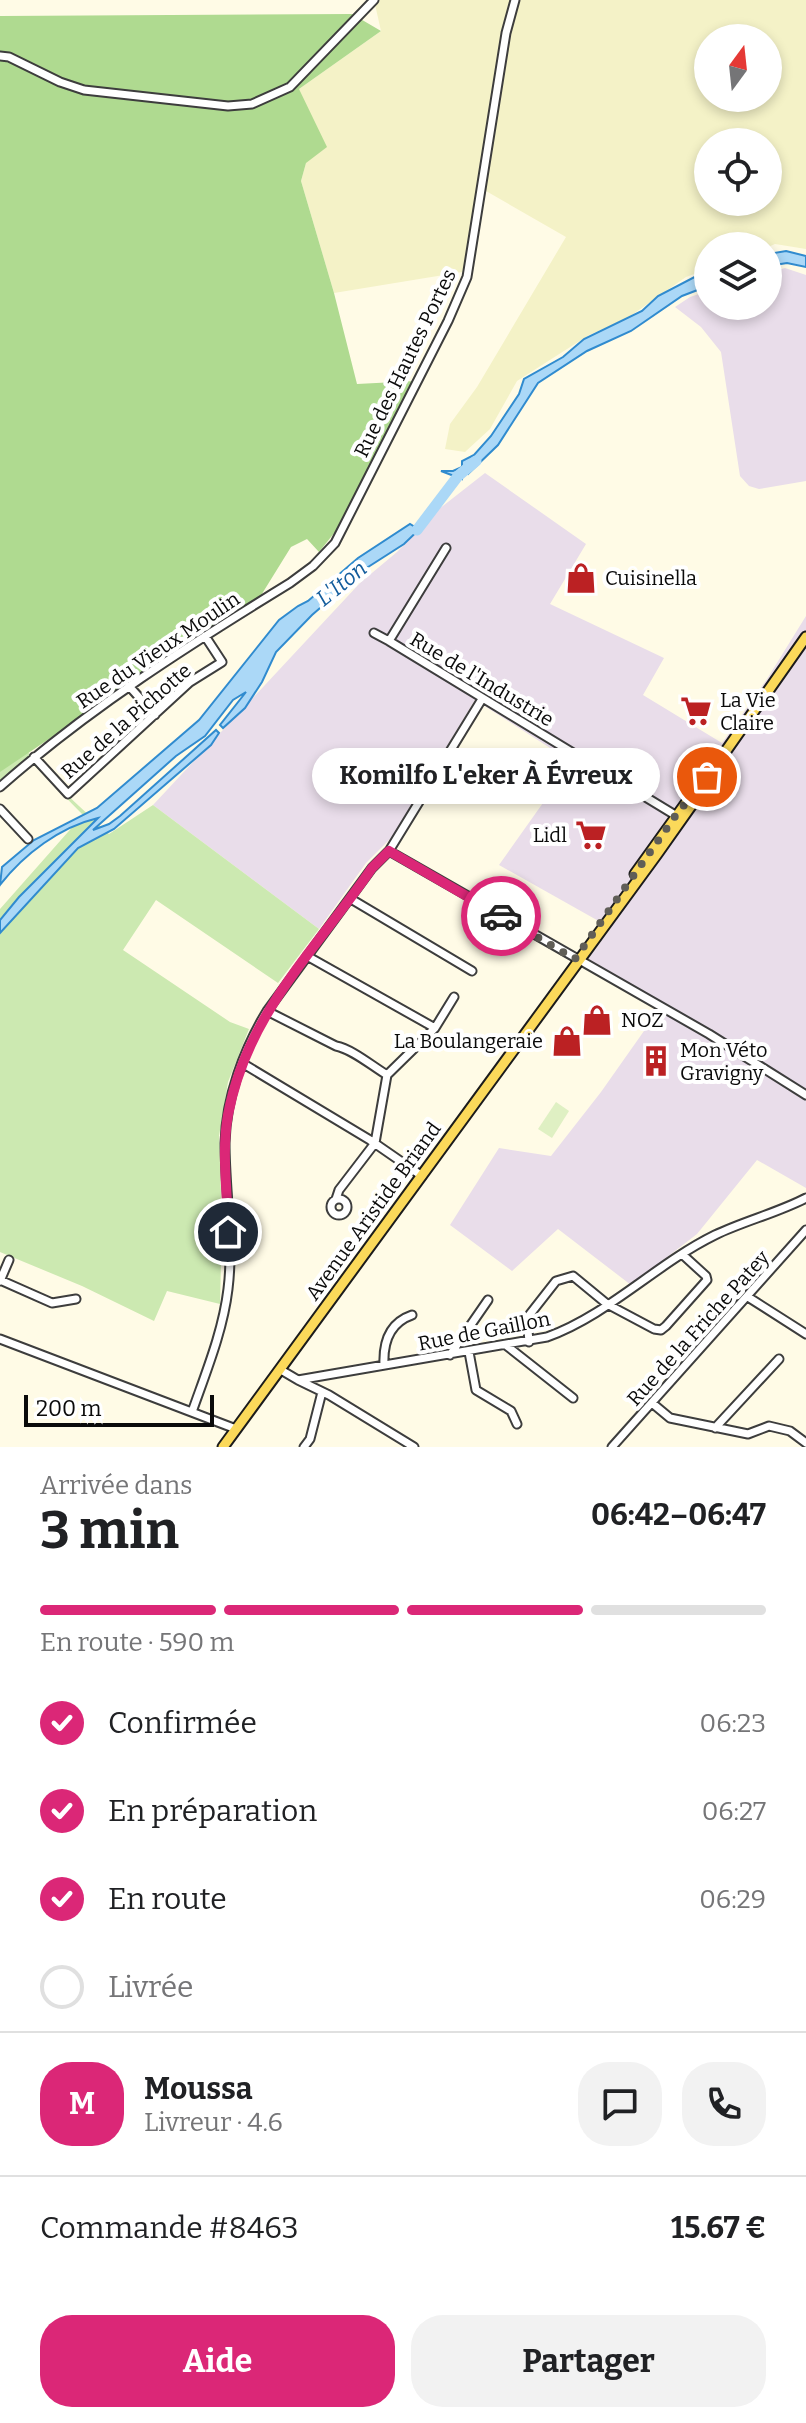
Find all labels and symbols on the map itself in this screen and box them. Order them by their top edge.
north arrow [694,24,782,112]
street label: Rue des Hautes Portes [349,265,461,461]
water label: L'Iton [311,555,372,612]
shop icon: Cuisinella [564,561,598,595]
place label: Cuisinella [605,566,697,590]
street label: Rue du Vieux Moulin [72,586,244,713]
street label: Rue de l'Industrie [406,627,558,731]
street label: Rue de la Pichotte [56,658,196,784]
place label: La Vie Claire [720,688,776,735]
supermarket icon: La Vie Claire [679,694,713,728]
pin [673,743,741,811]
callout: Komilfo L'eker À Évreux [311,749,659,805]
supermarket icon: Lidl [574,818,608,852]
place label: Lidl [533,823,567,847]
courier [461,876,541,956]
shop icon: NOZ [580,1003,614,1037]
place label: NOZ [621,1008,663,1032]
shop icon: La Boulangeraie [550,1024,584,1058]
place label: La Boulangeraie [394,1029,543,1053]
place label: Mon Véto Gravigny [680,1038,767,1085]
building icon: Mon Véto Gravigny [639,1044,673,1078]
street label: Avenue Aristide Briand [300,1117,446,1305]
pin [194,1198,262,1266]
street label: Rue de la Friche Patey [622,1245,774,1411]
street label: Rue de Gaillon [416,1306,552,1356]
scale bar [24,1391,214,1427]

